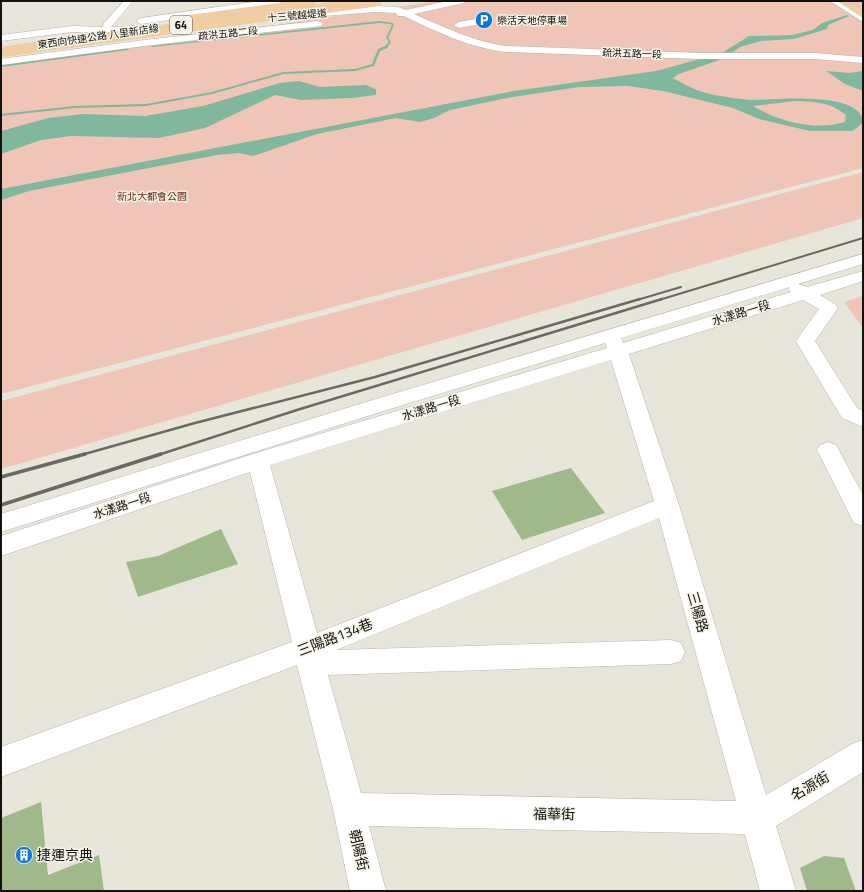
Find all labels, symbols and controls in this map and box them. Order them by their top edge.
street label: 十三號越堤道 [267,5,328,26]
parking icon: 樂活天地停車場 [474,10,494,30]
place label: 樂活天地停車場 [497,13,567,28]
road number: 64 [170,16,192,34]
street label: 東西向快速公路 八里新店線 [37,21,160,52]
street label: 疏洪五路二段 [197,23,259,44]
street label: 疏洪五路一段 [602,45,662,62]
park label: 新北大都會公園 [117,189,187,204]
street label: 水漾路一段 [709,295,772,330]
street label: 水漾路一段 [399,390,462,425]
street label: 水漾路一段 [90,487,153,524]
street label: 三陽路 [683,589,714,635]
street label: 三陽路134巷 [294,612,376,661]
street label: 名源街 [786,766,833,805]
street label: 福華街 [533,803,575,824]
street label: 朝陽街 [345,827,374,873]
place label: 捷運京典 [37,844,93,865]
building icon: 捷運京典 [14,845,34,865]

